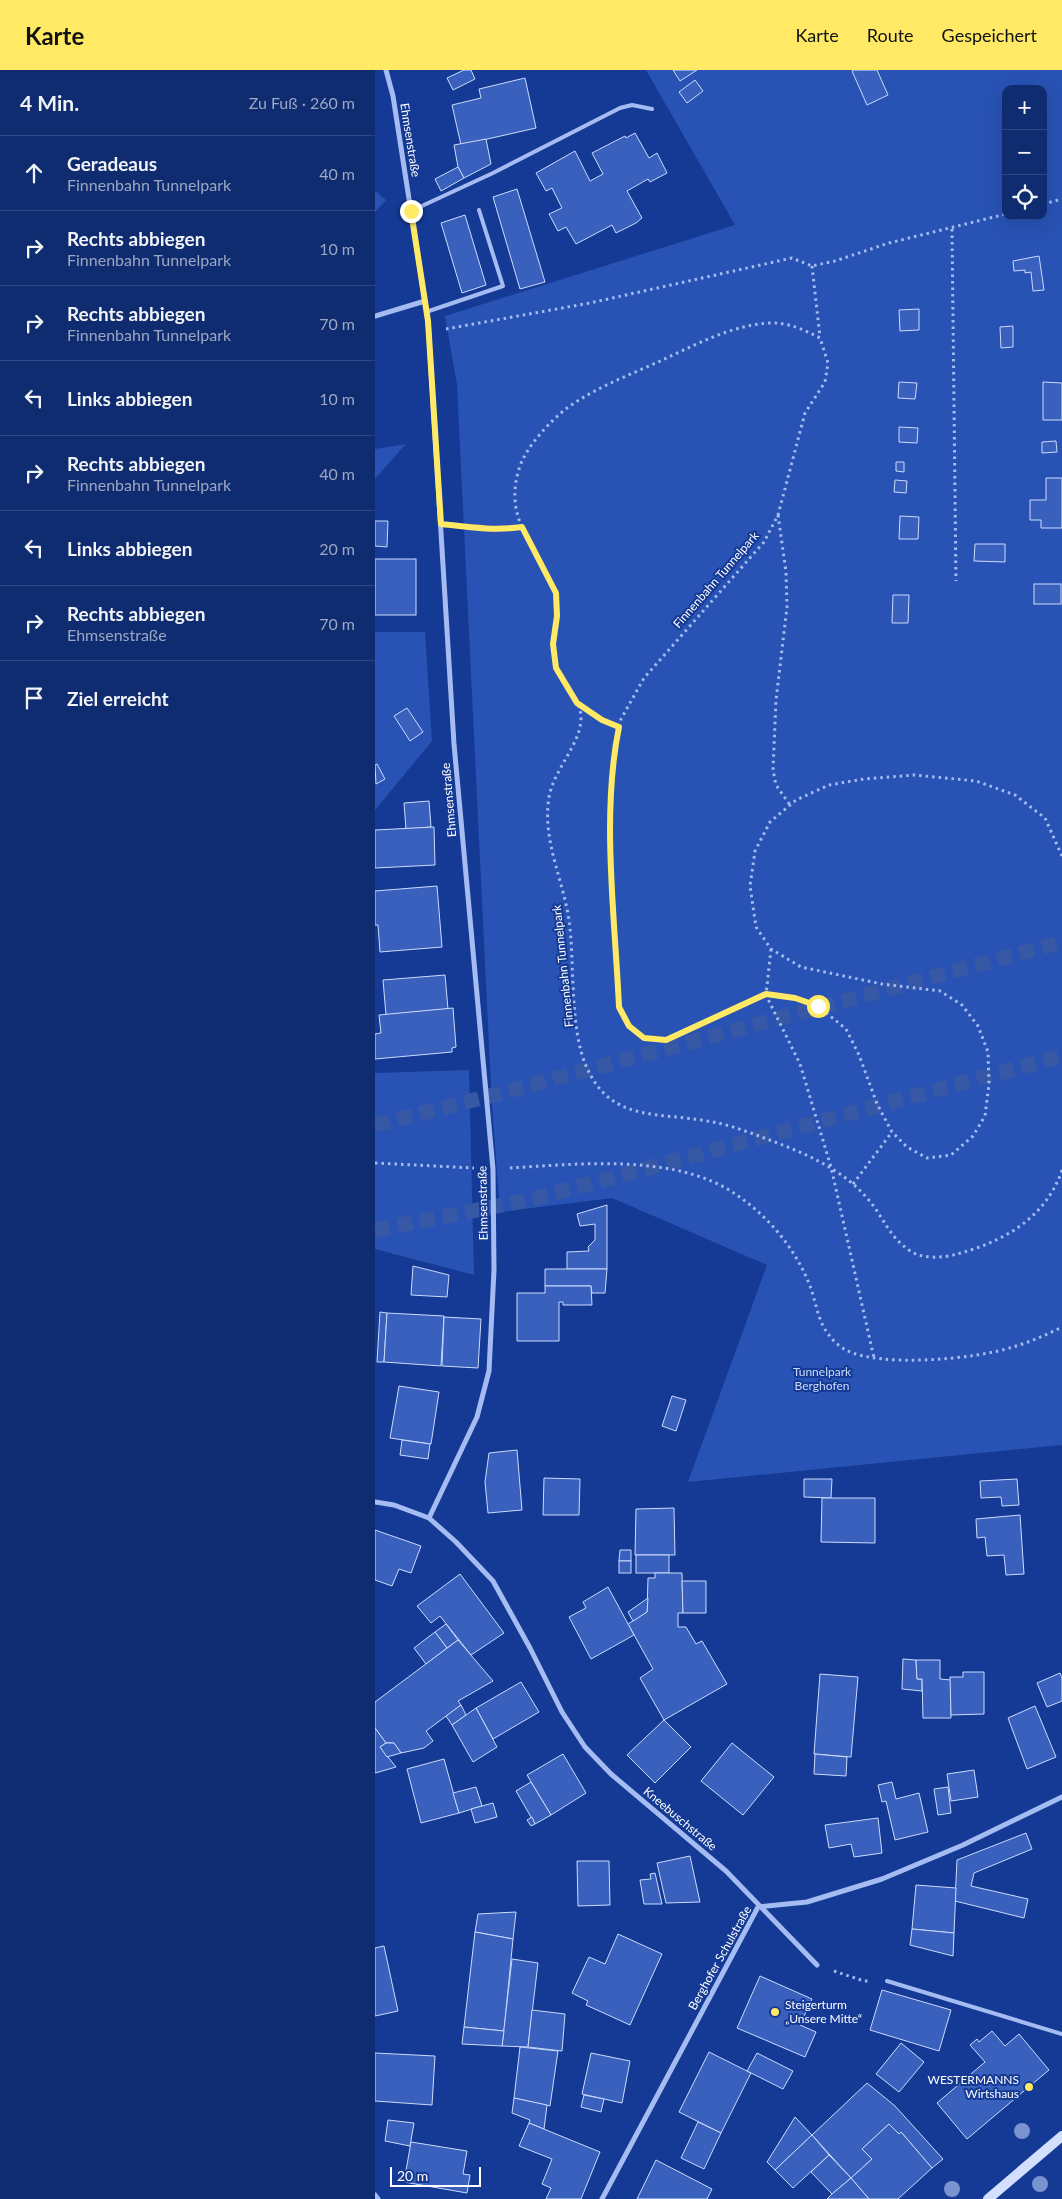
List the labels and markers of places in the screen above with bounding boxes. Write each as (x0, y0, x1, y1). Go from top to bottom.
place label: Steigerturm „Unsere Mitte“ (785, 1997, 862, 2026)
marker: Steigerturm „Unsere Mitte“ (769, 2006, 781, 2018)
place label: WESTERMANNS Wirtshaus (927, 2072, 1019, 2101)
marker: WESTERMANNS Wirtshaus (1023, 2081, 1035, 2093)

